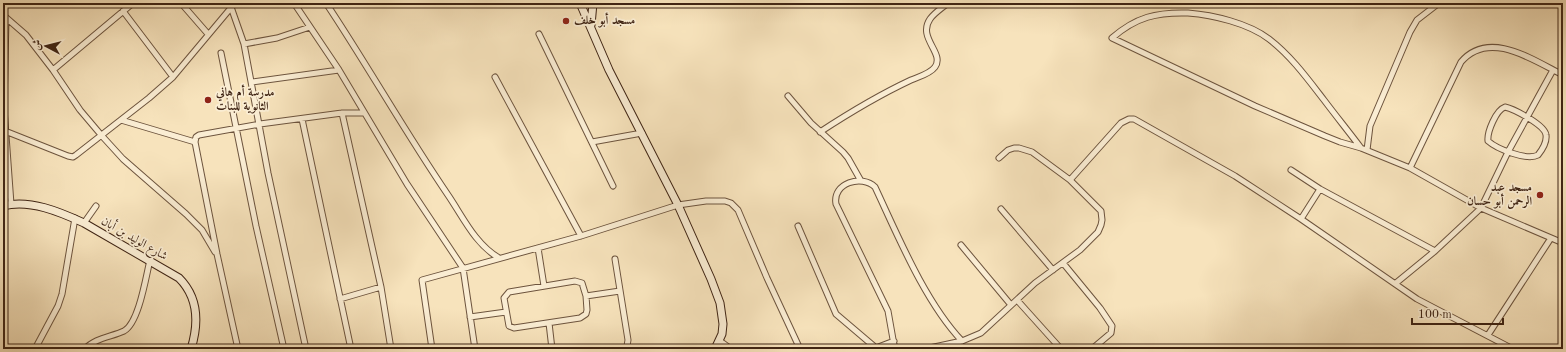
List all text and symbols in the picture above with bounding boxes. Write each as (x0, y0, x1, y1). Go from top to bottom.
place label: مسجد أبو خلف (574, 12, 636, 28)
marker: مسجد أبو خلف (561, 16, 571, 26)
north arrow (26, 26, 66, 66)
text: ش (31, 39, 44, 51)
place label: مدرسة أم هاني الثانوية للبنات (215, 84, 275, 114)
marker: مدرسة أم هاني الثانوية للبنات (203, 95, 213, 105)
place label: مسجد عبد الرحمن أبو حسان (1467, 182, 1532, 209)
marker: مسجد عبد الرحمن أبو حسان (1535, 190, 1545, 200)
street label: شارع الوليد بن أبان (97, 213, 171, 266)
scale bar (1412, 300, 1503, 326)
text: 100 m (1418, 309, 1452, 321)

